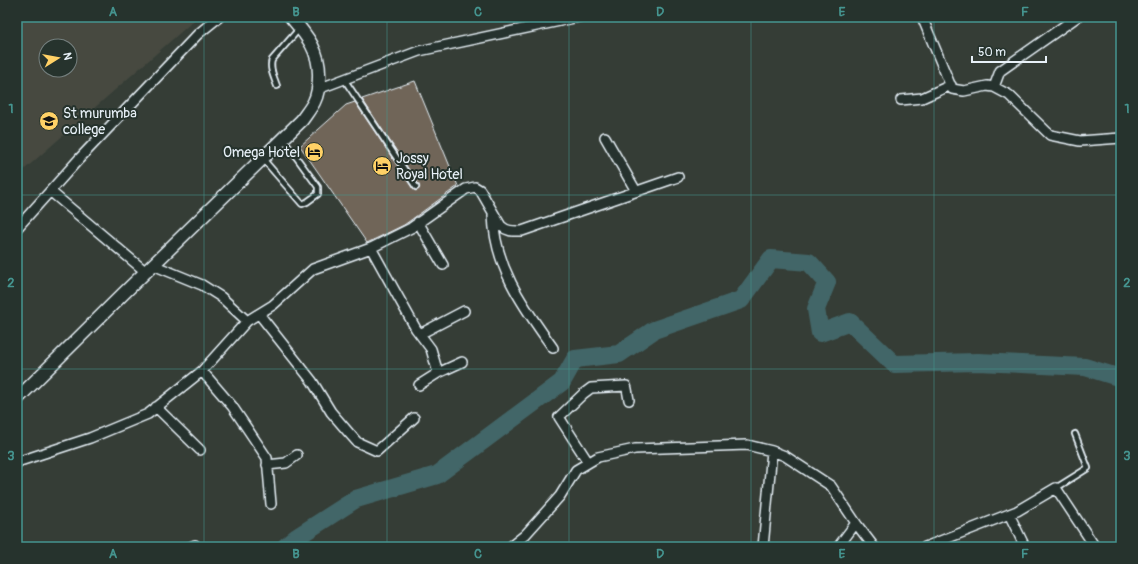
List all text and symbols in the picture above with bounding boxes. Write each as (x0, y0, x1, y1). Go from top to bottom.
text: A (109, 4, 118, 20)
text: B (292, 4, 300, 20)
text: C (474, 4, 482, 20)
text: D (656, 4, 664, 20)
text: E (839, 4, 846, 20)
text: F (1021, 4, 1029, 20)
north arrow (38, 38, 78, 78)
scale bar (972, 38, 1046, 64)
text: 50 m (978, 45, 1006, 60)
text: N (60, 51, 75, 62)
text: 1 (8, 101, 14, 117)
text: 1 (1124, 101, 1130, 117)
place label: St murumba college (63, 105, 137, 138)
school or university icon: St murumba college (38, 110, 60, 132)
hotel icon: Omega Hotel (303, 141, 325, 163)
place label: Omega Hotel (223, 144, 300, 161)
place label: Jossy Royal Hotel (396, 150, 463, 183)
hotel icon: Jossy Royal Hotel (371, 155, 393, 177)
text: 2 (7, 275, 15, 291)
text: 2 (1123, 275, 1131, 291)
text: 3 (7, 448, 15, 464)
text: 3 (1123, 448, 1131, 464)
text: A (109, 546, 118, 562)
text: B (292, 546, 300, 562)
text: C (474, 546, 482, 562)
text: D (656, 546, 664, 562)
text: E (839, 546, 846, 562)
text: F (1021, 546, 1029, 562)

